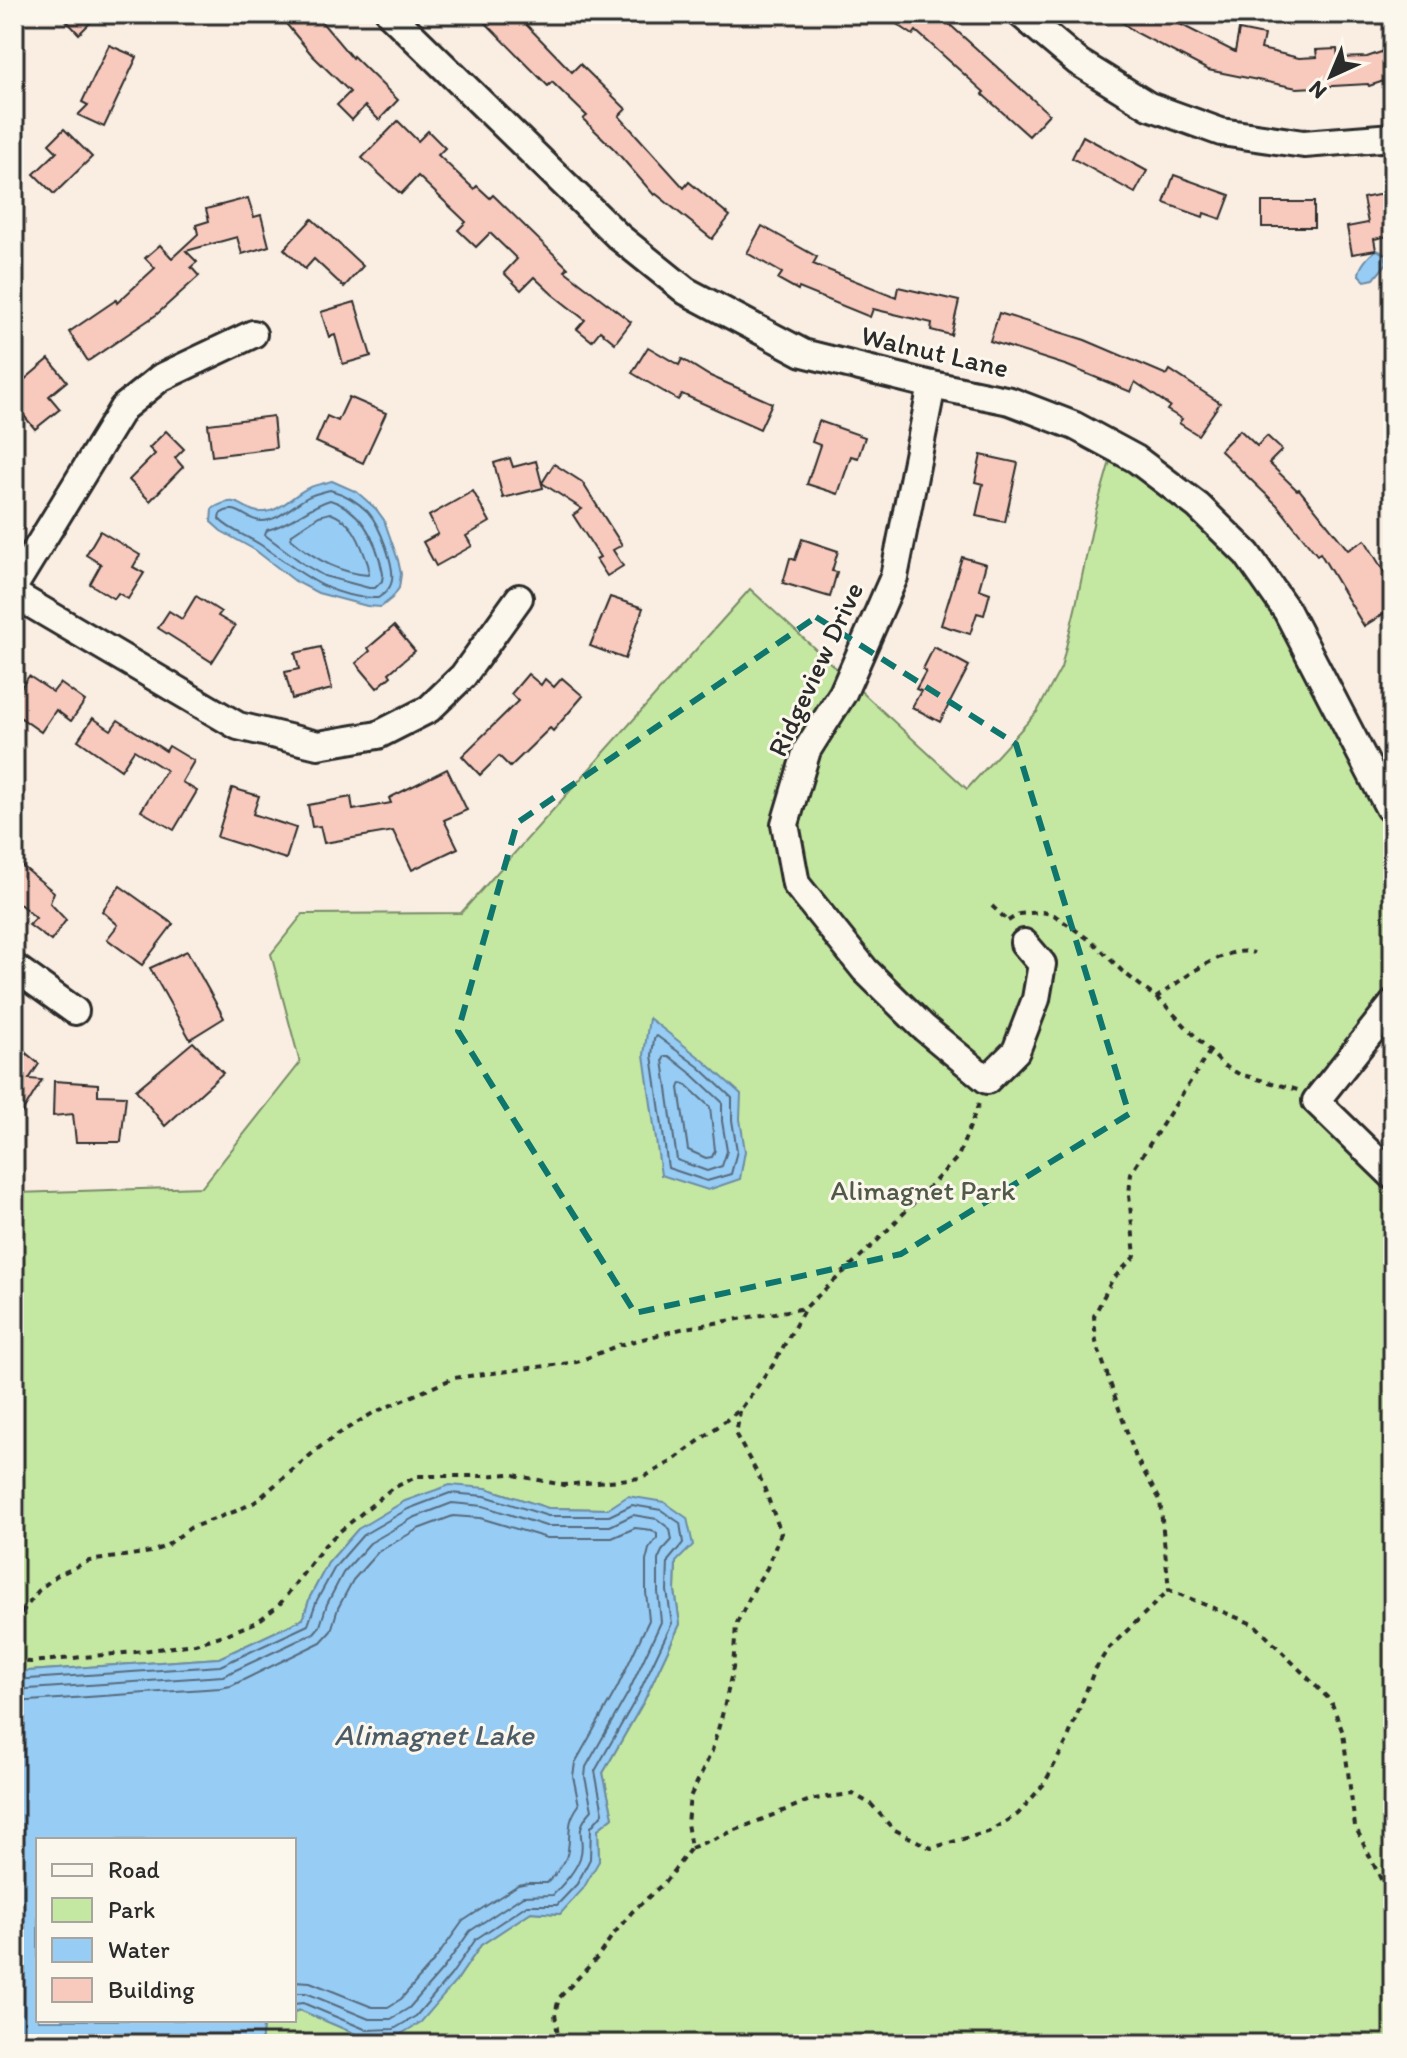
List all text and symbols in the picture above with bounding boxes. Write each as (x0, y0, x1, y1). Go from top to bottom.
north arrow (1291, 36, 1371, 116)
text: N (1303, 75, 1332, 105)
street label: Walnut Lane (858, 318, 1012, 384)
street label: Ridgeview Drive (760, 576, 870, 762)
park label: Alimagnet Park (830, 1173, 1016, 1207)
water label: Alimagnet Lake (334, 1716, 536, 1753)
legend (36, 1838, 296, 2022)
text: Road (108, 1855, 160, 1884)
text: Park (108, 1895, 155, 1924)
text: Water (108, 1935, 170, 1964)
text: Building (108, 1975, 195, 2004)

